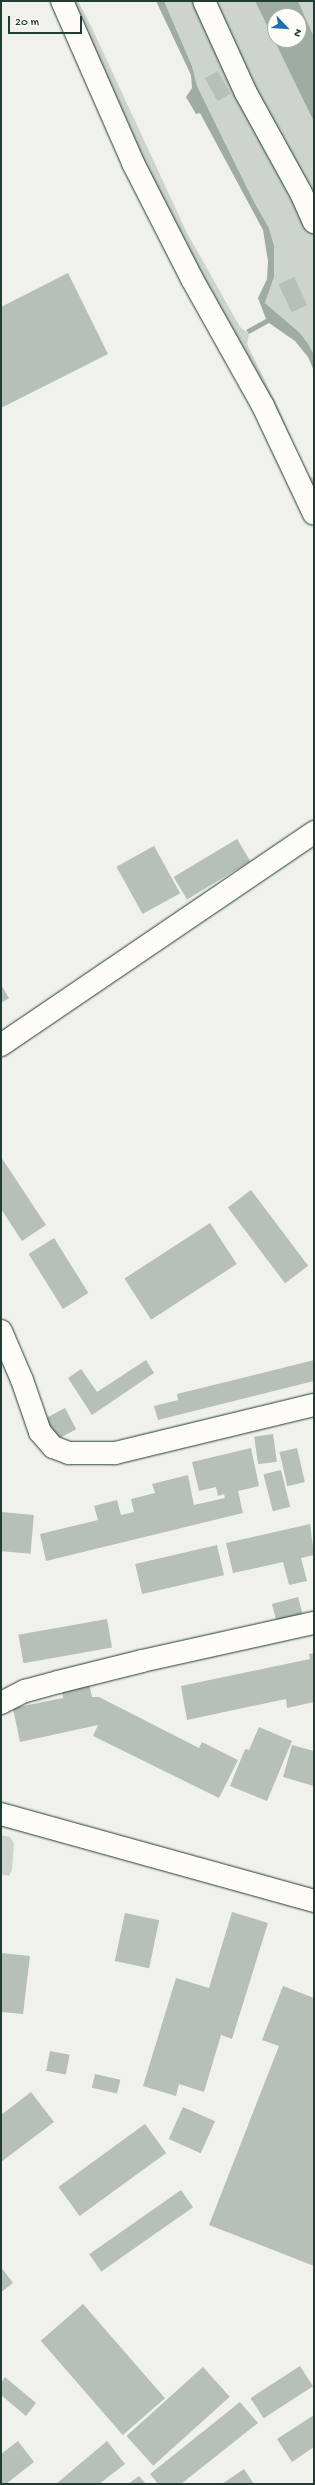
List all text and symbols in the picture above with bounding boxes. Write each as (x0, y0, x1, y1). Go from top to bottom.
scale bar (10, 8, 84, 34)
north arrow (267, 8, 307, 48)
text: 20 m (15, 16, 39, 30)
text: N (290, 27, 304, 38)

